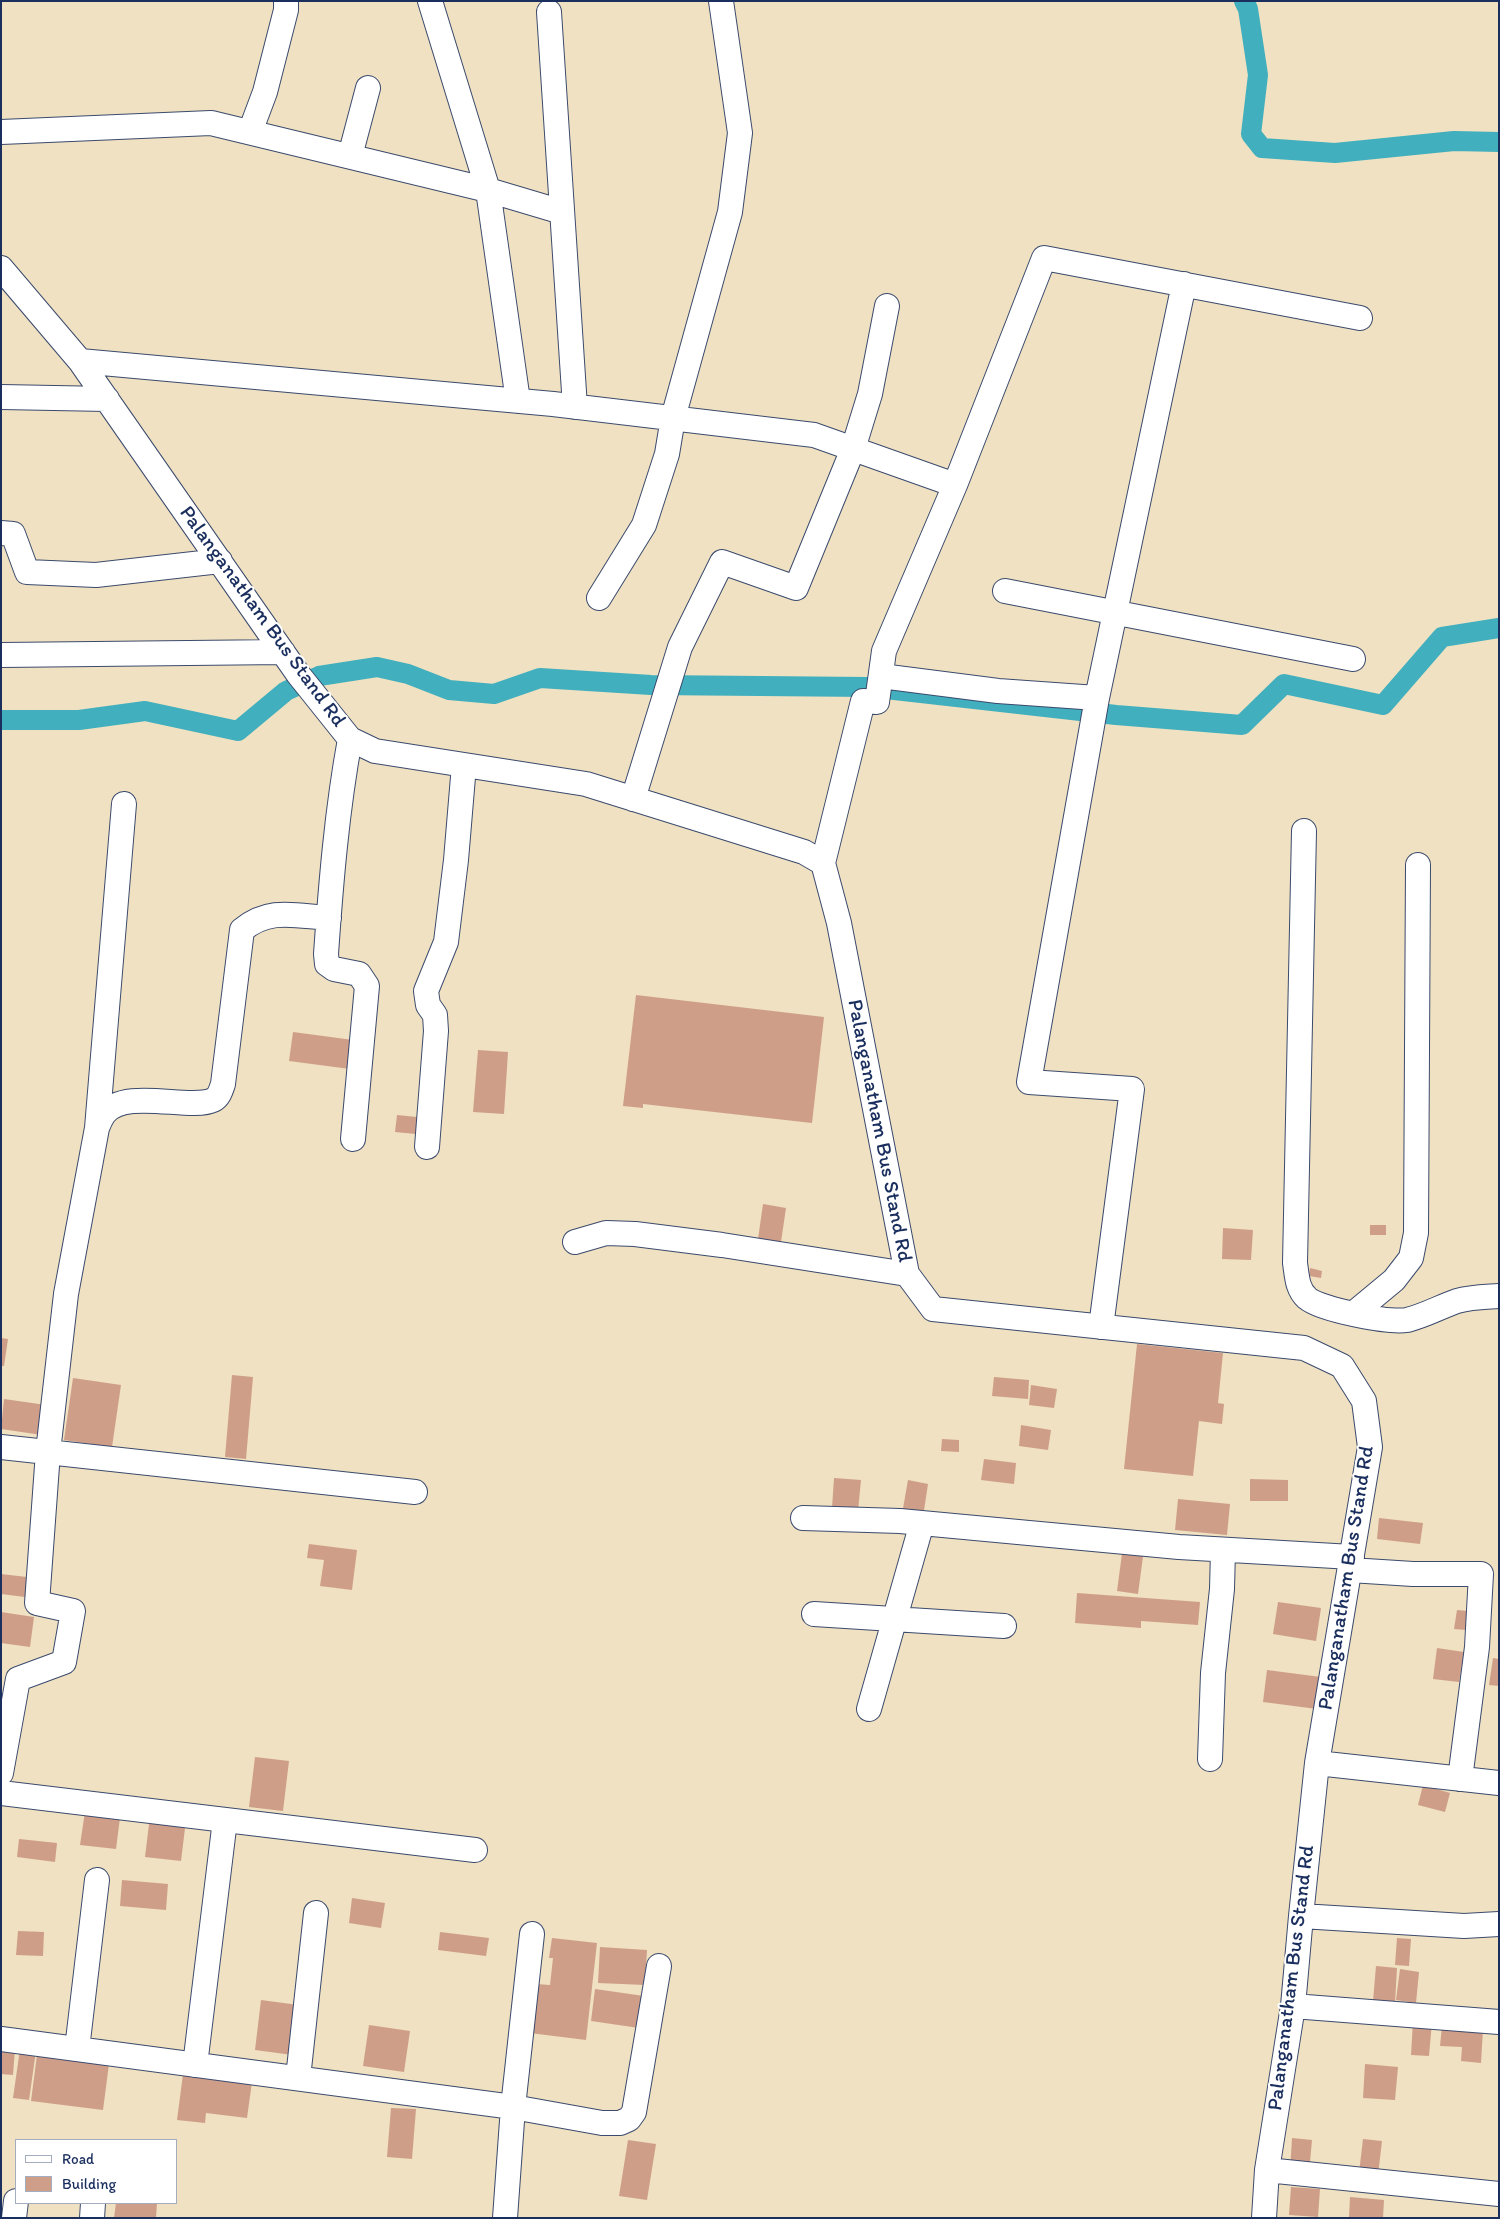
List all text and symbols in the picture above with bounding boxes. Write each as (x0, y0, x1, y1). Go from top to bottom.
street label: Palanganatham Bus Stand Rd (173, 501, 351, 733)
street label: Palanganatham Bus Stand Rd (841, 997, 917, 1265)
street label: Palanganatham Bus Stand Rd (1314, 1444, 1380, 1712)
street label: Palanganatham Bus Stand Rd (1263, 1844, 1321, 2112)
legend (15, 2139, 178, 2204)
text: Road (62, 2150, 94, 2168)
text: Building (62, 2175, 116, 2193)

